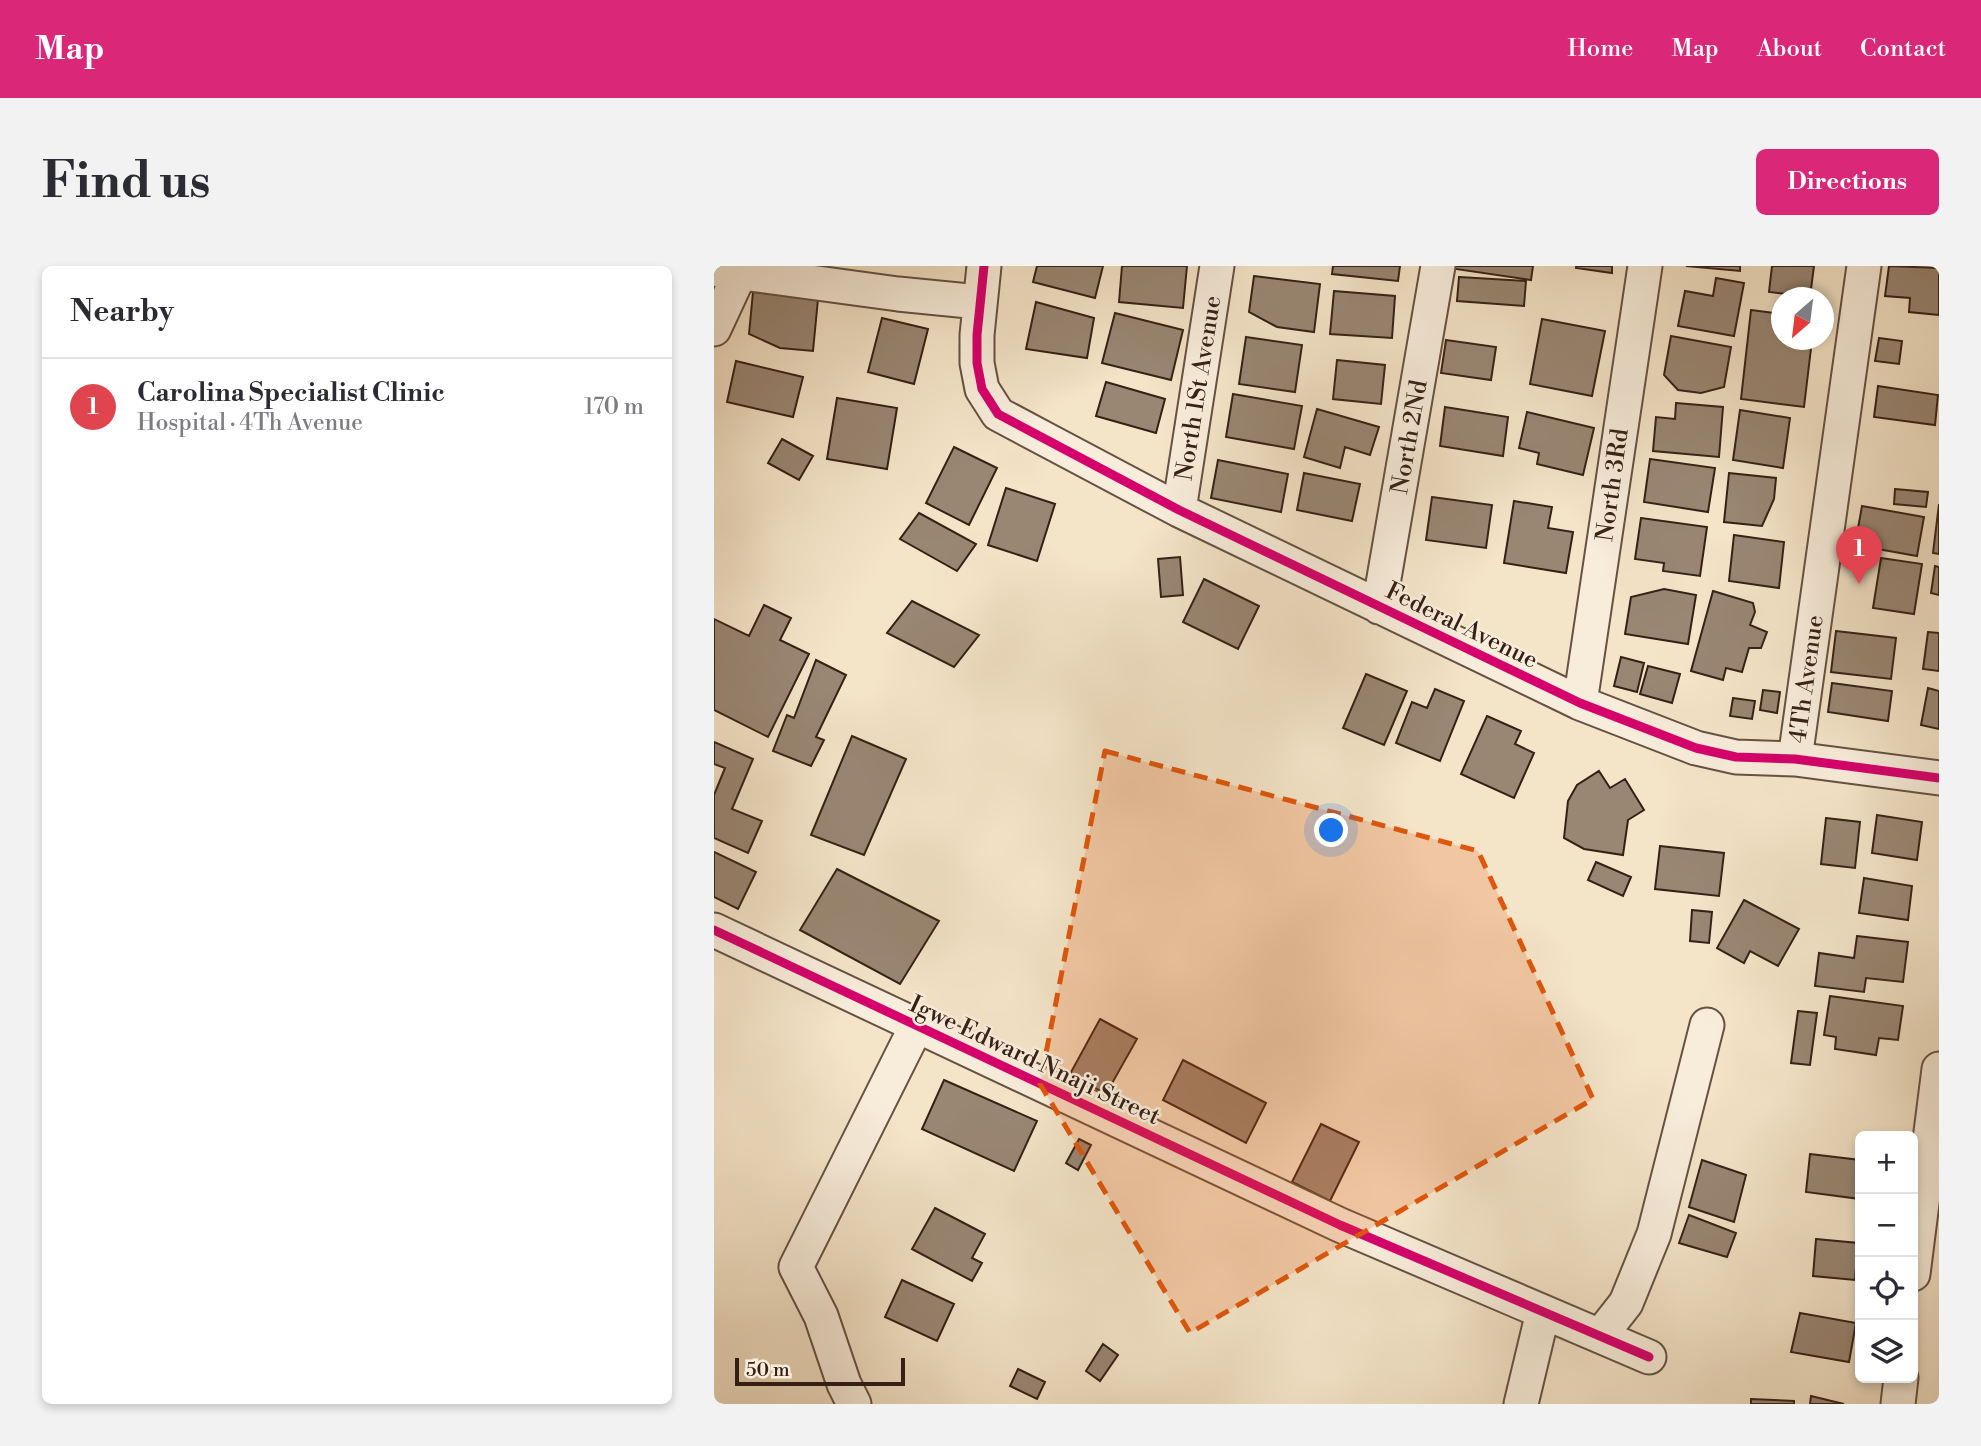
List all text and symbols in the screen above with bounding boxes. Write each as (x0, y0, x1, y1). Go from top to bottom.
text: Map (35, 29, 104, 70)
text: Home (1568, 34, 1633, 64)
text: Map (1671, 34, 1719, 64)
text: About (1757, 34, 1822, 64)
text: Contact (1860, 34, 1946, 64)
button: Directions (1756, 149, 1939, 215)
text: Find us (42, 152, 211, 213)
north arrow (1771, 287, 1834, 350)
text: Nearby (70, 293, 174, 331)
street label: North 1St Avenue (1170, 294, 1228, 483)
text: Carolina Specialist Clinic (137, 377, 445, 409)
street label: North 2Nd (1385, 377, 1435, 497)
text: 1 (87, 393, 99, 421)
text: 170 m (584, 393, 644, 421)
text: Hospital · 4Th Avenue (137, 409, 363, 437)
street label: North 3Rd (1590, 426, 1636, 543)
pin: 1 (1836, 526, 1882, 584)
street label: Federal Avenue (1381, 576, 1543, 676)
street label: 4Th Avenue (1783, 613, 1831, 745)
your location (1314, 813, 1348, 847)
street label: Igwe Edward Nnaji Street (904, 990, 1165, 1132)
map controls (1855, 1131, 1918, 1383)
button: + (1855, 1131, 1918, 1194)
button: − (1855, 1194, 1918, 1257)
button: locate (1855, 1257, 1918, 1320)
button: layers (1855, 1320, 1918, 1383)
scale bar (735, 1355, 905, 1387)
text: 50 m (746, 1358, 790, 1382)

